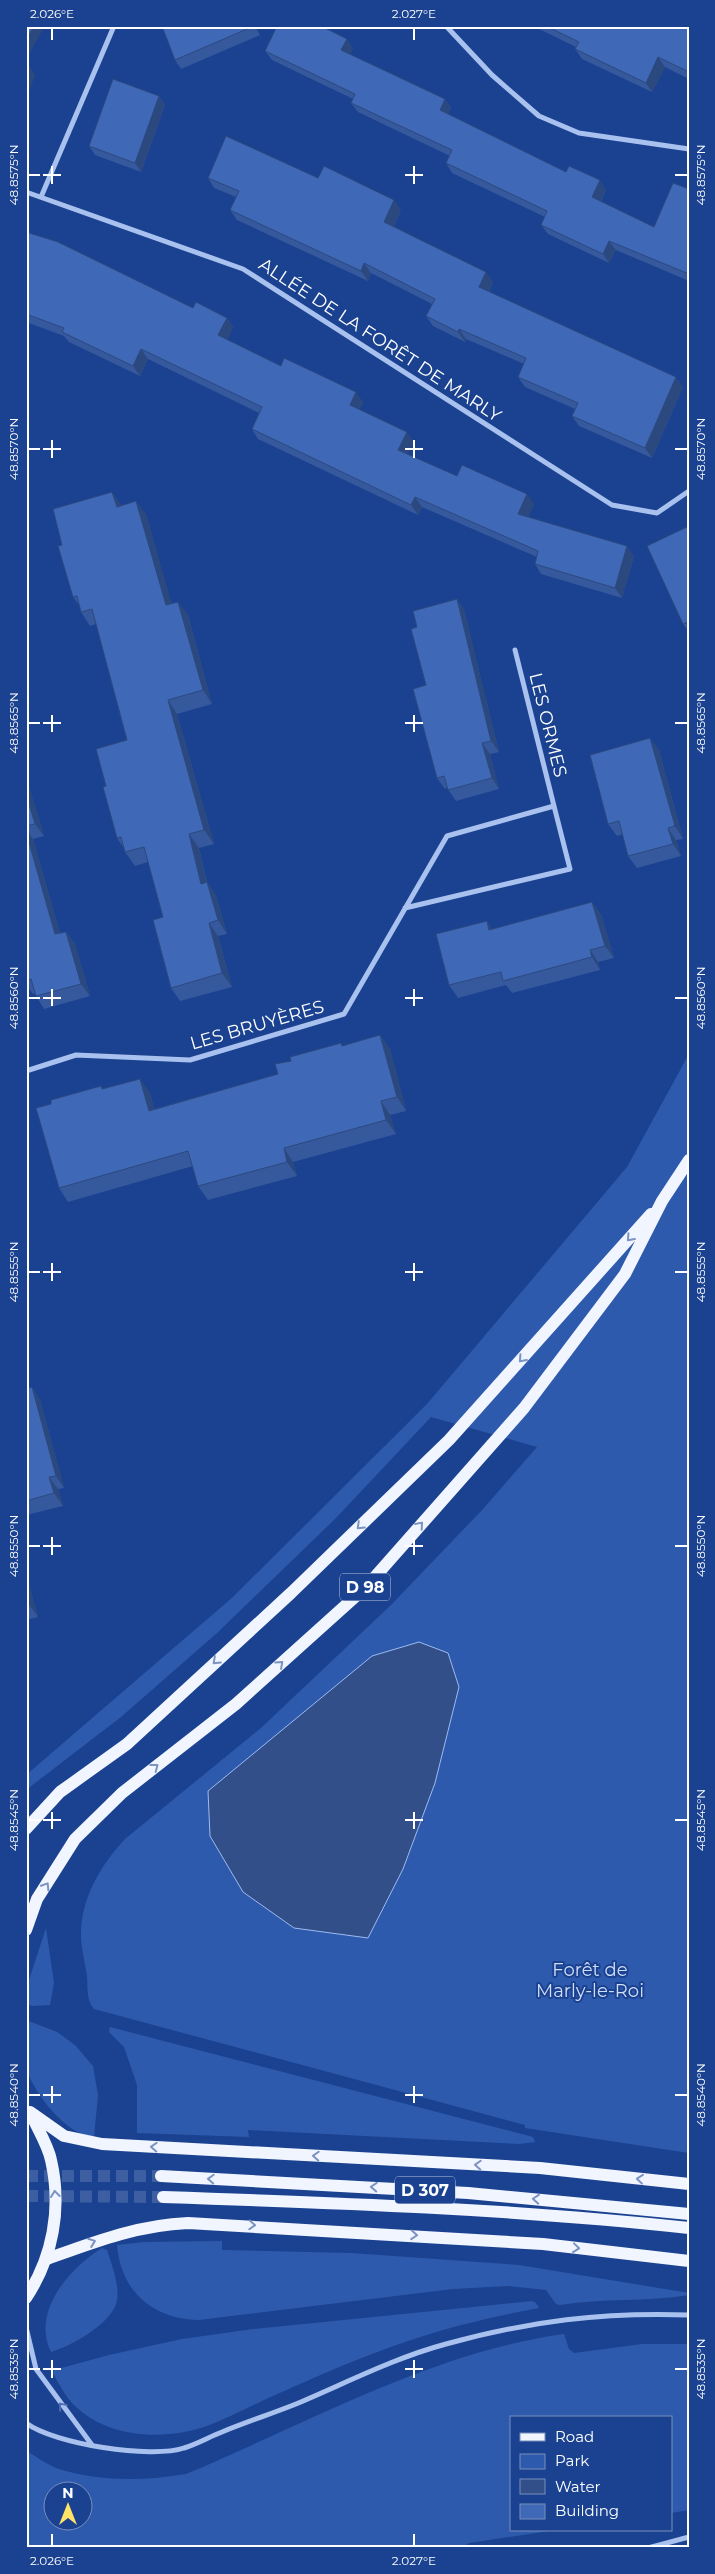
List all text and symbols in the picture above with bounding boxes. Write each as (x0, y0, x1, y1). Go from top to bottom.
text: 2.026°E (30, 6, 74, 21)
text: 2.027°E (392, 6, 436, 21)
text: 48.8575°N (6, 144, 21, 206)
text: 48.8575°N (693, 144, 708, 206)
street label: ALLÉE DE LA FORÊT DE MARLY (255, 253, 506, 427)
text: 48.8570°N (6, 418, 21, 480)
text: 48.8570°N (693, 418, 708, 480)
street label: LES ORMES (524, 670, 572, 780)
text: 48.8565°N (6, 692, 21, 754)
text: 48.8565°N (693, 692, 708, 754)
text: 48.8560°N (6, 966, 21, 1030)
text: 48.8560°N (693, 966, 708, 1030)
street label: LES BRUYÈRES (187, 995, 327, 1055)
one-way arrow (627, 1232, 636, 1241)
text: 48.8555°N (6, 1241, 21, 1303)
text: 48.8555°N (693, 1241, 708, 1303)
one-way arrow (519, 1353, 528, 1362)
text: 48.8550°N (6, 1515, 21, 1577)
text: 48.8550°N (693, 1515, 708, 1577)
one-way arrow (357, 1520, 366, 1529)
one-way arrow (414, 1522, 423, 1531)
road number: D 98 (340, 1574, 390, 1600)
one-way arrow (213, 1655, 222, 1664)
one-way arrow (274, 1661, 283, 1670)
one-way arrow (149, 1764, 158, 1773)
text: 48.8545°N (6, 1789, 21, 1851)
text: 48.8545°N (693, 1789, 708, 1851)
one-way arrow (39, 1882, 49, 1891)
park label: Forêt de Marly-le-Roi (536, 1959, 644, 2002)
text: 48.8540°N (6, 2063, 21, 2127)
text: 48.8540°N (693, 2063, 708, 2127)
one-way arrow (150, 2141, 158, 2152)
one-way arrow (312, 2150, 320, 2161)
one-way arrow (474, 2159, 482, 2170)
one-way arrow (207, 2173, 215, 2184)
one-way arrow (636, 2174, 644, 2185)
road number: D 307 (395, 2176, 455, 2204)
one-way arrow (369, 2182, 377, 2193)
one-way arrow (50, 2190, 61, 2198)
one-way arrow (531, 2194, 539, 2205)
one-way arrow (249, 2220, 257, 2231)
one-way arrow (411, 2229, 419, 2240)
one-way arrow (87, 2238, 96, 2248)
one-way arrow (573, 2242, 581, 2253)
text: 48.8535°N (6, 2339, 21, 2399)
text: 48.8535°N (693, 2339, 708, 2399)
one-way arrow (60, 2403, 68, 2412)
legend (510, 2416, 672, 2532)
text: Road (555, 2427, 594, 2446)
text: Park (555, 2451, 589, 2470)
text: Water (555, 2477, 601, 2496)
north arrow (42, 2482, 92, 2532)
text: N (62, 2484, 74, 2502)
text: Building (555, 2501, 619, 2520)
text: 2.026°E (30, 2553, 74, 2568)
text: 2.027°E (392, 2553, 436, 2568)

